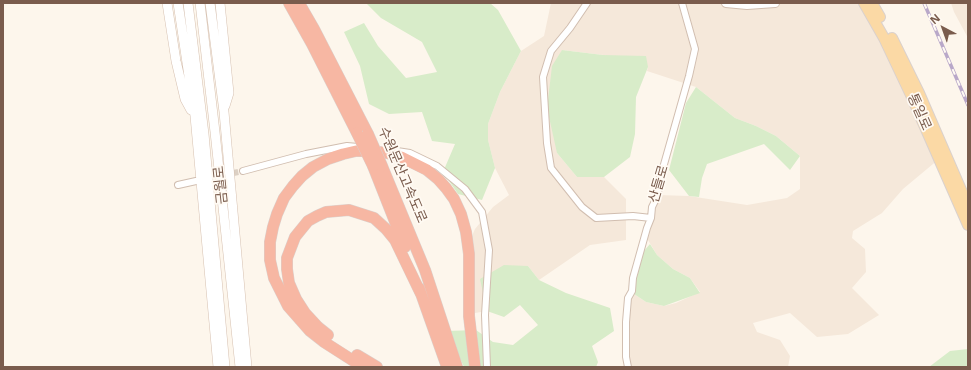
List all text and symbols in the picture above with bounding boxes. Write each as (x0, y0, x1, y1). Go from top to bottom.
north arrow (923, 8, 963, 48)
text: N (926, 10, 943, 27)
street label: 통일로 (903, 91, 935, 133)
street label: 수원문산고속도로 (374, 124, 430, 226)
street label: 산들로 (646, 163, 672, 205)
street label: 금월로 (211, 165, 231, 205)

